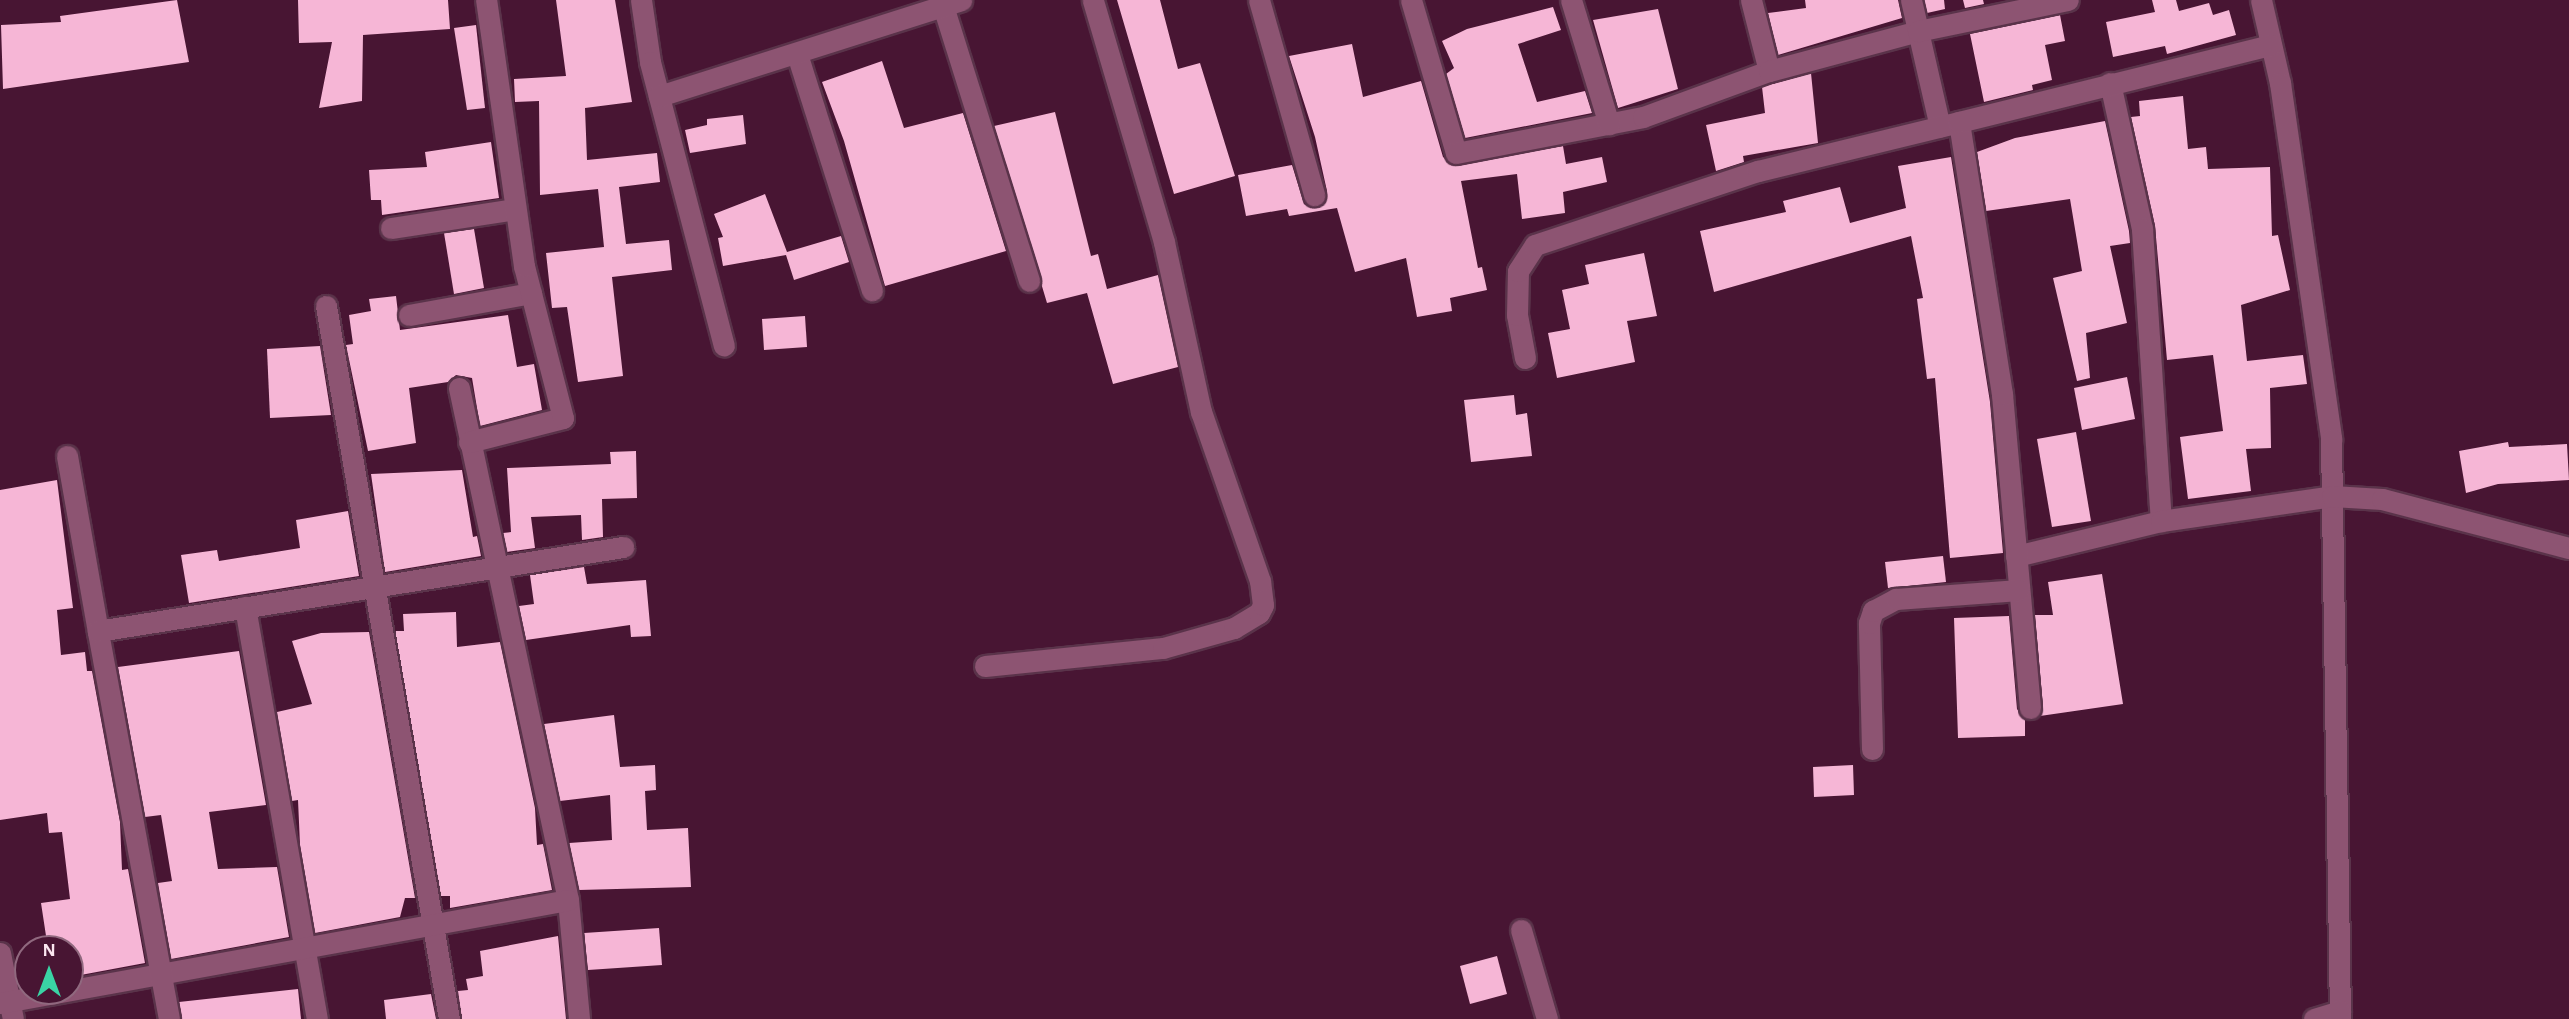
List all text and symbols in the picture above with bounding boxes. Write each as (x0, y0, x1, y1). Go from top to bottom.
north arrow (14, 935, 84, 1005)
text: N (42, 941, 56, 960)

